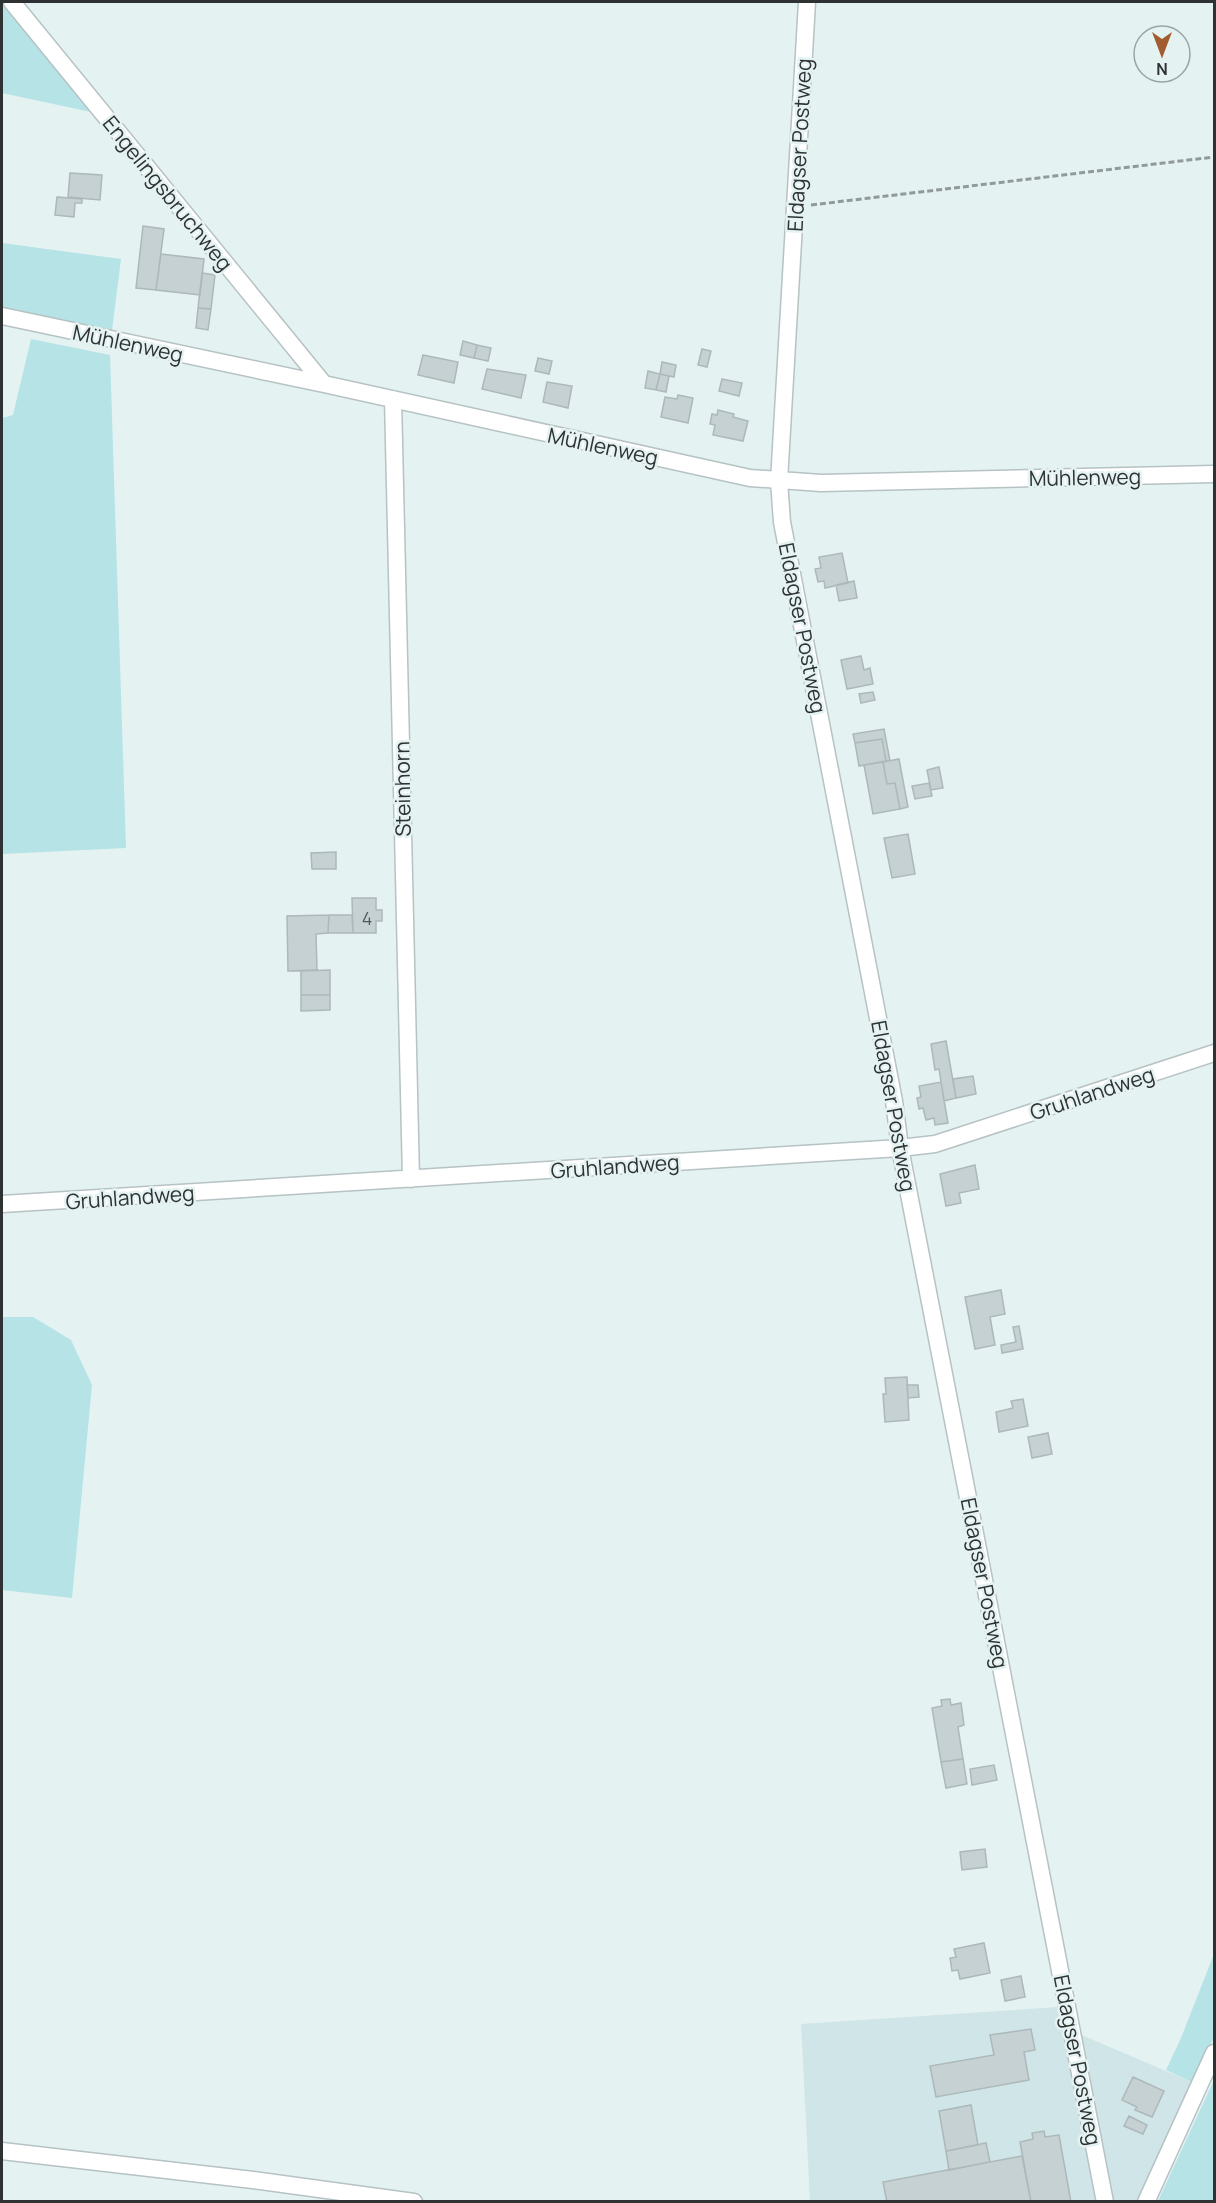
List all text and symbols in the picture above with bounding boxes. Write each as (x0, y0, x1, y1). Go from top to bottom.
north arrow (1132, 24, 1192, 84)
street label: Eldagser Postweg (780, 58, 818, 232)
text: N (1156, 58, 1168, 80)
street label: Engelingsbruchweg (97, 110, 239, 276)
street label: Mühlenweg (70, 318, 186, 368)
street label: Mühlenweg (545, 421, 661, 471)
street label: Mühlenweg (1029, 462, 1141, 492)
street label: Eldagser Postweg (773, 540, 833, 716)
street label: Steinhorn (387, 741, 417, 837)
house number: 4 (362, 906, 372, 930)
street label: Eldagser Postweg (865, 1018, 923, 1194)
street label: Gruhlandweg (1026, 1060, 1158, 1126)
street label: Gruhlandweg (550, 1148, 680, 1184)
street label: Gruhlandweg (65, 1179, 195, 1215)
street label: Eldagser Postweg (955, 1495, 1015, 1671)
street label: Eldagser Postweg (1048, 1972, 1108, 2148)

